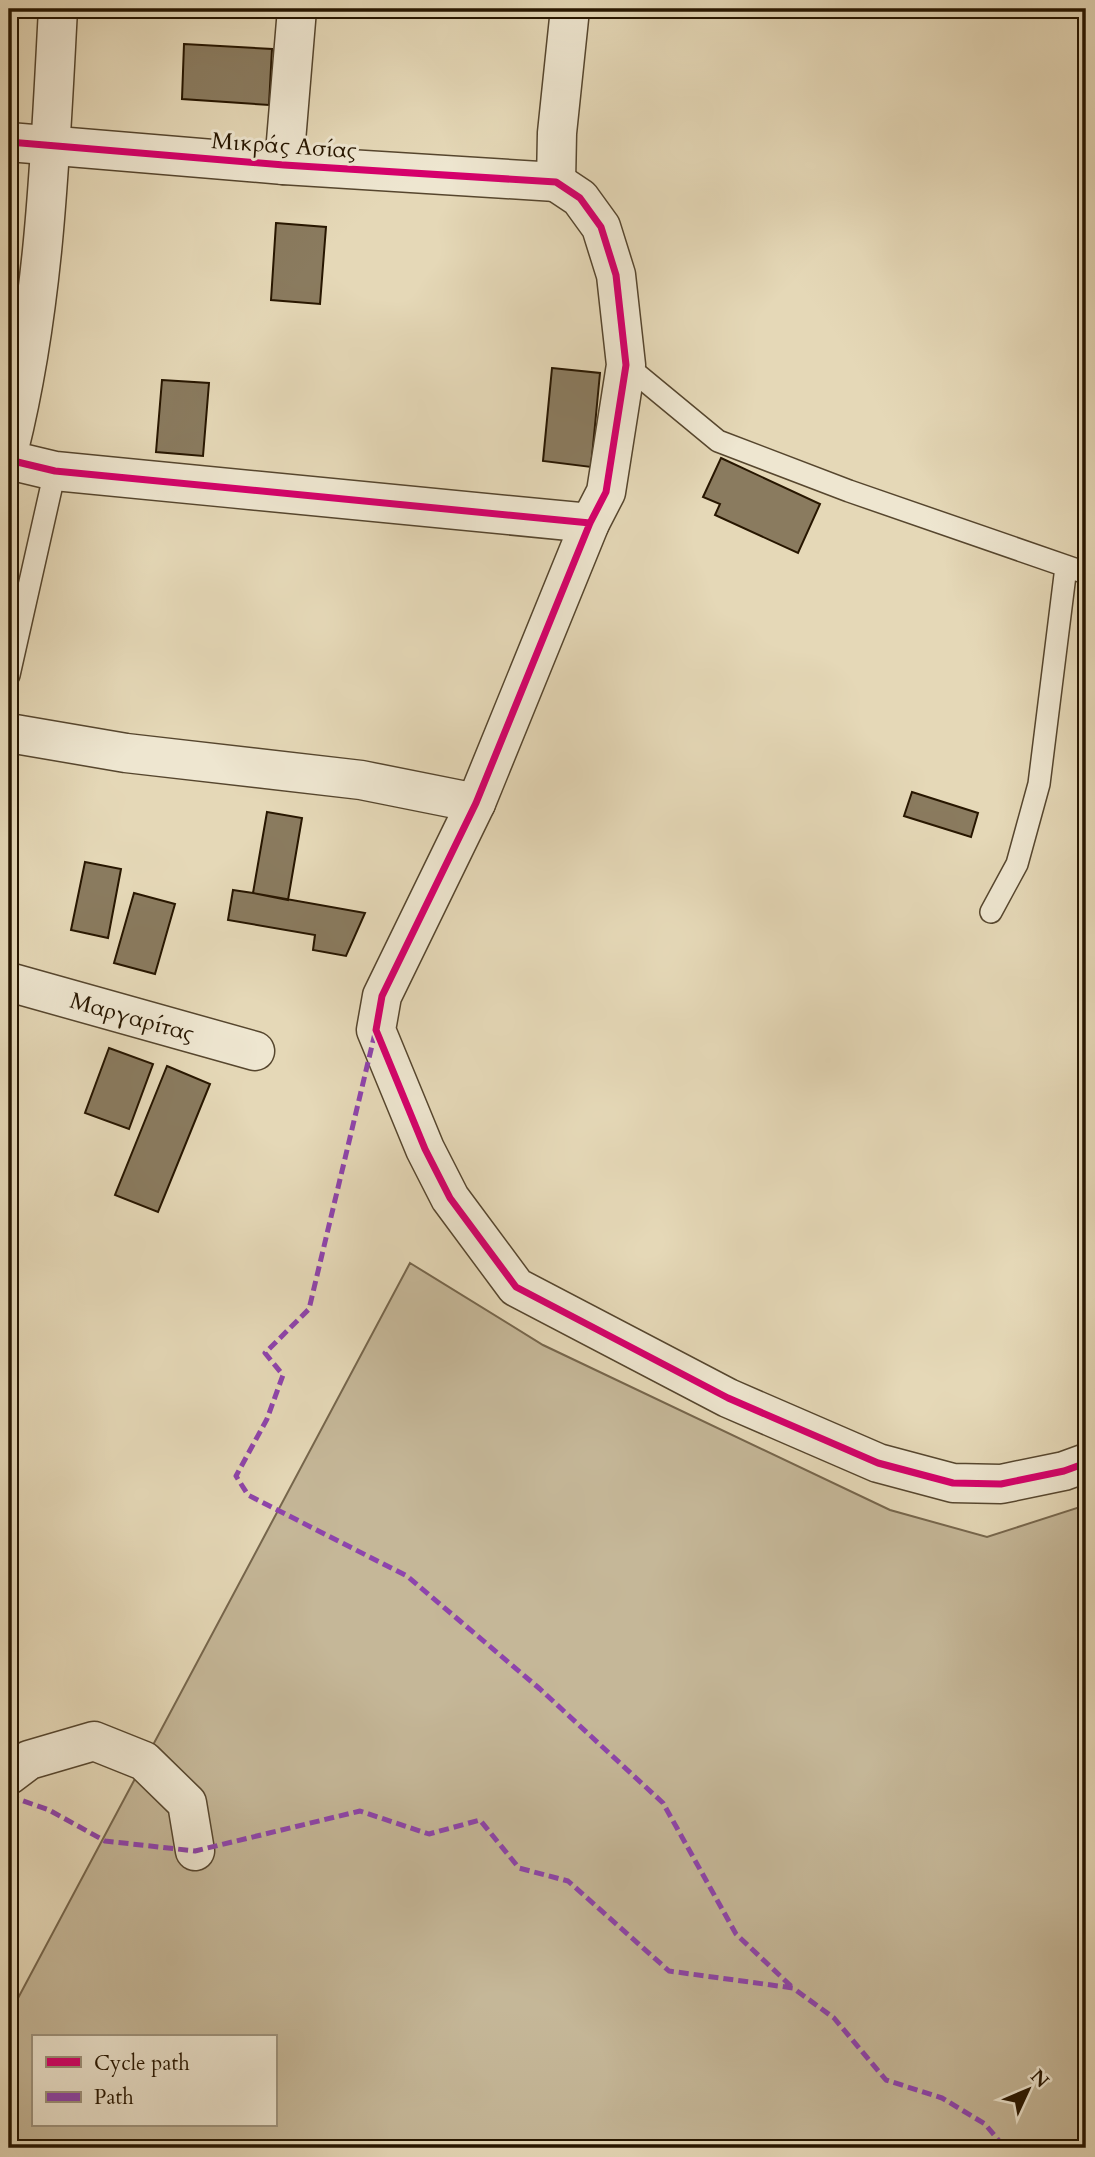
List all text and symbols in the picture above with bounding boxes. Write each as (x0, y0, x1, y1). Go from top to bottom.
street label: Μικράς Ασίας (210, 125, 358, 166)
street label: Μαργαρίτας (66, 985, 198, 1049)
legend (32, 2035, 276, 2126)
text: Cycle path (94, 2049, 190, 2078)
north arrow (993, 2056, 1064, 2126)
text: N (1024, 2064, 1055, 2094)
text: Path (94, 2083, 134, 2112)

